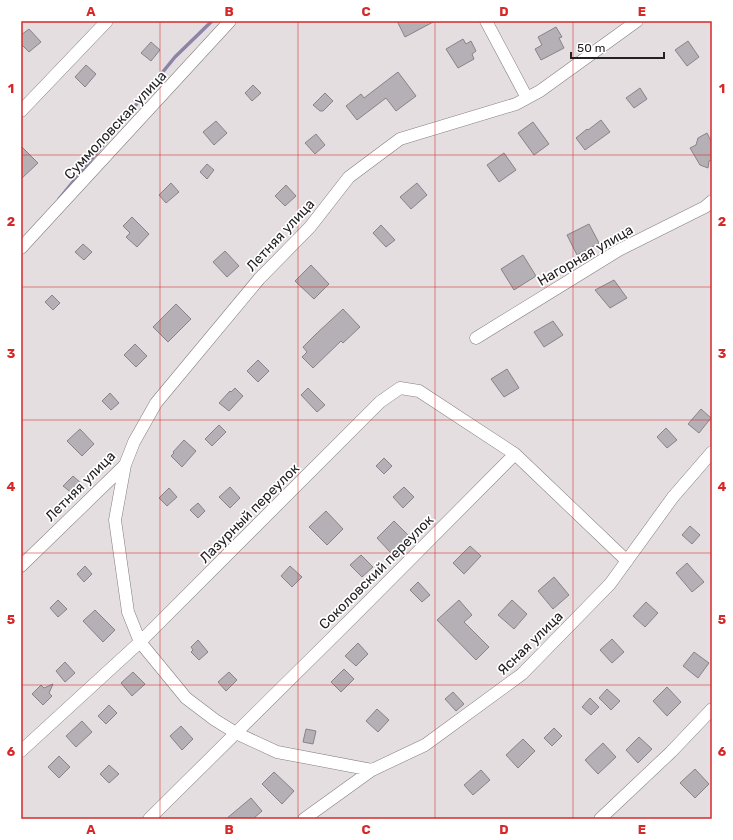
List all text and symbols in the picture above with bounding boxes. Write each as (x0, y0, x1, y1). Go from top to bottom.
text: A (86, 4, 96, 19)
text: B (224, 4, 234, 19)
text: C (361, 4, 371, 19)
text: D (499, 4, 509, 19)
text: E (638, 4, 646, 19)
scale bar (571, 34, 664, 60)
text: 50 m (577, 41, 605, 55)
street label: Суммоловская улица (61, 68, 170, 183)
text: 1 (8, 81, 14, 96)
text: 1 (719, 81, 725, 96)
street label: Летняя улица (243, 196, 318, 275)
text: 2 (7, 214, 15, 229)
text: 2 (718, 214, 726, 229)
street label: Нагорная улица (534, 221, 636, 290)
text: 3 (7, 346, 16, 361)
text: 3 (718, 346, 727, 361)
street label: Летняя улица (42, 448, 119, 525)
street label: Лазурный переулок (196, 460, 303, 567)
text: 4 (7, 479, 16, 494)
text: 4 (718, 479, 727, 494)
street label: Соколовский переулок (316, 511, 438, 633)
street label: Ясная улица (494, 608, 567, 679)
text: 5 (7, 612, 15, 627)
text: 5 (718, 612, 726, 627)
text: 6 (7, 744, 16, 759)
text: 6 (718, 744, 727, 759)
text: A (86, 822, 96, 837)
text: B (224, 822, 234, 837)
text: C (361, 822, 371, 837)
text: D (499, 822, 509, 837)
text: E (638, 822, 646, 837)

